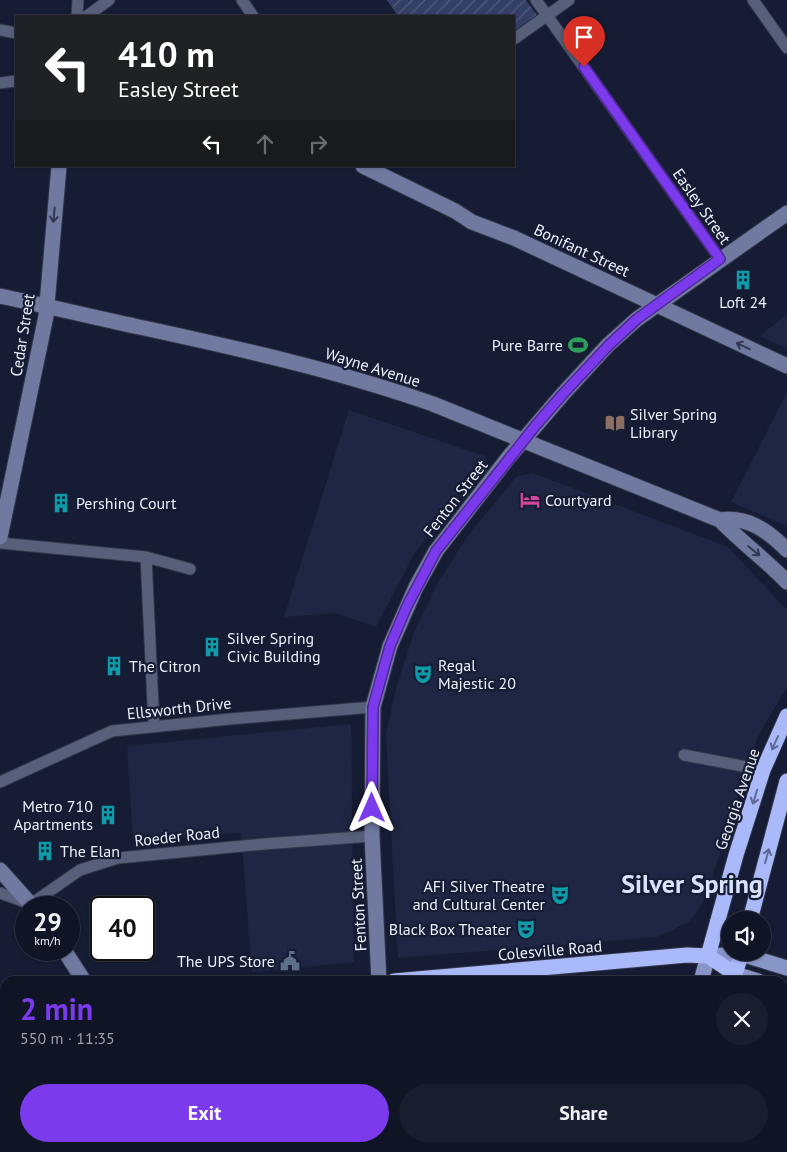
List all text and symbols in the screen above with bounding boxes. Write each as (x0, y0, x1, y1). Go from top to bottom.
pin (563, 16, 605, 67)
icon: arrive (570, 23, 598, 51)
text: 410 m (118, 31, 215, 77)
icon: left (35, 35, 100, 100)
text: Easley Street (118, 75, 239, 103)
icon: left (198, 130, 226, 158)
icon: ahead (251, 130, 279, 158)
icon: right (304, 130, 332, 158)
street label: Easley Street (669, 164, 736, 248)
one-way arrow (49, 207, 59, 223)
street label: Bonifant Street (531, 219, 634, 281)
building icon: Loft 24 (732, 269, 754, 291)
street label: Cedar Street (6, 291, 39, 378)
place label: Loft 24 (719, 292, 767, 312)
sports icon: Pure Barre (567, 334, 589, 356)
place label: Pure Barre (492, 335, 563, 355)
one-way arrow (736, 340, 751, 350)
street label: Wayne Avenue (323, 343, 423, 391)
place label: Silver Spring Library (630, 404, 717, 442)
library icon: Silver Spring Library (604, 412, 626, 434)
street label: Fenton Street (419, 455, 492, 541)
hotel icon: Courtyard (519, 489, 541, 511)
place label: Courtyard (545, 490, 612, 510)
building icon: Pershing Court (50, 492, 72, 514)
place label: Pershing Court (76, 493, 177, 513)
one-way arrow (747, 545, 760, 556)
place label: Silver Spring Civic Building (227, 628, 321, 666)
building icon: Silver Spring Civic Building (201, 636, 223, 658)
building icon: The Citron (103, 655, 125, 677)
place label: Regal Majestic 20 (438, 655, 516, 693)
place label: The Citron (129, 656, 201, 676)
theatre icon: Regal Majestic 20 (412, 663, 434, 685)
street label: Ellsworth Drive (126, 693, 232, 723)
one-way arrow (769, 735, 779, 750)
street label: Georgia Avenue (710, 745, 764, 853)
position arrow (345, 781, 397, 833)
one-way arrow (750, 789, 759, 804)
place label: Metro 710 Apartments (14, 796, 93, 834)
building icon: Metro 710 Apartments (97, 804, 119, 826)
street label: Roeder Road (133, 822, 221, 850)
building icon: The Elan (34, 840, 56, 862)
place label: The Elan (60, 841, 120, 861)
one-way arrow (763, 848, 772, 864)
street label: Fenton Street (346, 858, 370, 952)
district label: Silver Spring (621, 867, 763, 900)
place label: AFI Silver Theatre and Cultural Center (413, 876, 546, 914)
theatre icon: AFI Silver Theatre and Cultural Center (549, 884, 571, 906)
speed limit sign: 40 (90, 896, 155, 961)
text: 29 (33, 906, 62, 938)
map controls (721, 911, 771, 961)
button: sound (721, 911, 771, 961)
theatre icon: Black Box Theater (515, 918, 537, 940)
place label: Black Box Theater (389, 919, 512, 939)
text: km/h (34, 933, 61, 948)
street label: Colesville Road (497, 935, 603, 965)
public building icon: The UPS Store (279, 950, 301, 972)
place label: The UPS Store (177, 951, 275, 971)
text: 2 min (20, 989, 93, 1028)
button: close (716, 993, 768, 1045)
text: 550 m · 11:35 (20, 1028, 115, 1048)
button: Exit (20, 1084, 389, 1142)
button: Share (399, 1084, 768, 1142)

